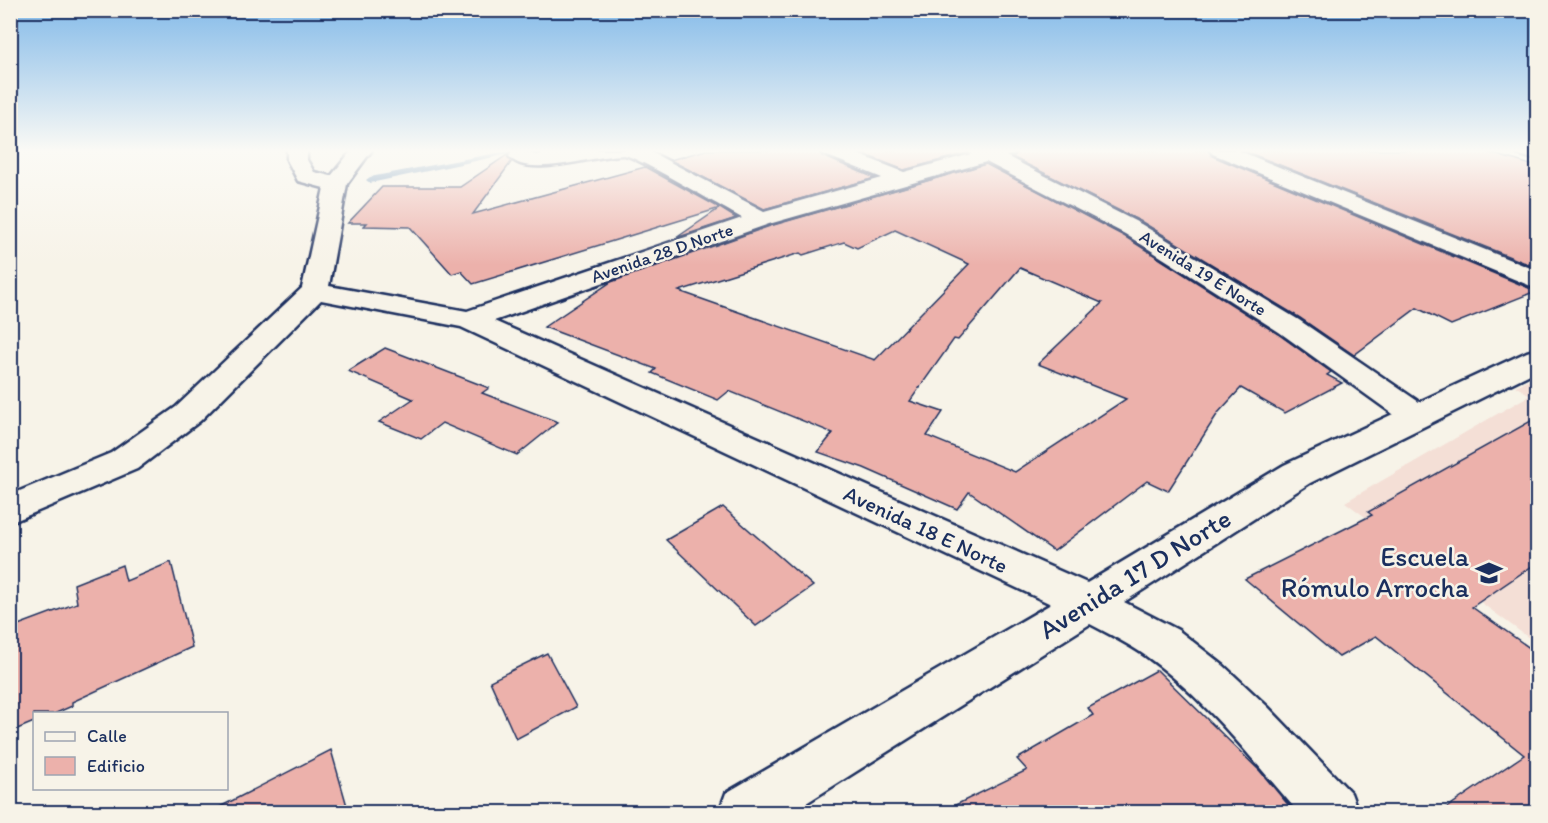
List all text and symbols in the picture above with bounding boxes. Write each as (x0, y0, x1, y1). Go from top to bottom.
street label: Avenida 28 D Norte (588, 218, 736, 288)
street label: Avenida 19 E Norte (1136, 225, 1270, 321)
street label: Avenida 18 E Norte (839, 480, 1012, 579)
street label: Avenida 17 D Norte (1033, 501, 1237, 646)
place label: Escuela Rómulo Arrocha (1281, 540, 1469, 604)
school or university icon: Escuela Rómulo Arrocha (1474, 558, 1504, 588)
legend (33, 712, 228, 790)
text: Calle (87, 725, 127, 747)
text: Edificio (87, 755, 145, 777)

